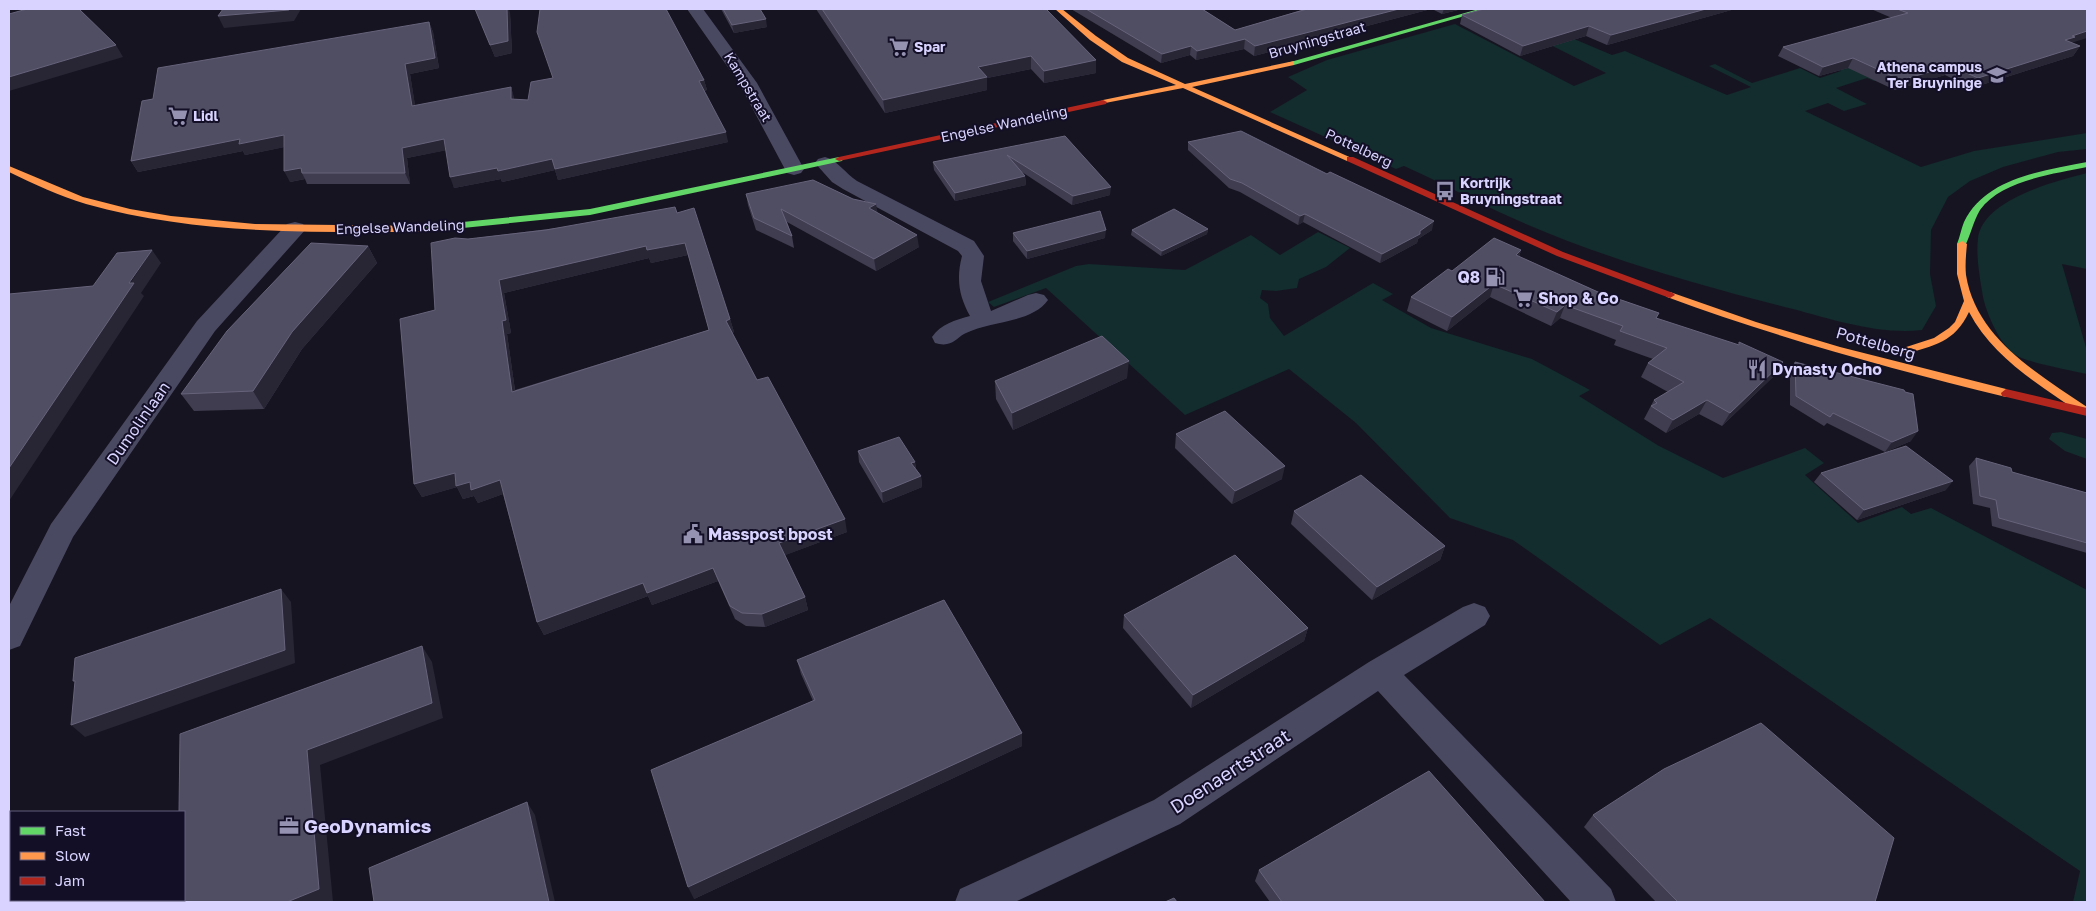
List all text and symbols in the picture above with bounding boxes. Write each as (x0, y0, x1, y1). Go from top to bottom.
street label: Bruyningstraat (1266, 18, 1367, 62)
supermarket icon: Spar (888, 36, 910, 58)
place label: Spar (914, 38, 946, 55)
street label: Kampstraat (721, 49, 776, 125)
place label: Athena campus Ter Bruyninge (1877, 58, 1982, 91)
school or university icon: Athena campus Ter Bruyninge (1986, 64, 2008, 86)
street label: Engelse Wandeling (939, 102, 1069, 145)
supermarket icon: Lidl (167, 105, 189, 127)
place label: Lidl (193, 107, 218, 124)
street label: Pottelberg (1323, 125, 1395, 170)
place label: Kortrijk Bruyningstraat (1460, 174, 1562, 207)
bus stop icon: Kortrijk Bruyningstraat (1434, 180, 1456, 202)
street label: Engelse Wandeling (335, 216, 465, 237)
fuel station icon: Q8 (1484, 266, 1506, 288)
place label: Q8 (1457, 267, 1480, 287)
supermarket icon: Shop & Go (1512, 287, 1534, 309)
place label: Shop & Go (1538, 288, 1619, 308)
street label: Pottelberg (1834, 322, 1918, 364)
restaurant icon: Dynasty Ocho (1746, 358, 1768, 380)
place label: Dynasty Ocho (1772, 359, 1882, 379)
street label: Dumolinlaan (102, 378, 174, 468)
public building icon: Masspost bpost (682, 523, 704, 545)
place label: Masspost bpost (708, 524, 833, 544)
street label: Doenaertstraat (1165, 723, 1294, 818)
legend (10, 811, 185, 901)
place label: GeoDynamics (304, 814, 432, 837)
office icon: GeoDynamics (278, 815, 300, 837)
text: Fast (55, 821, 86, 839)
text: Slow (55, 846, 90, 864)
text: Jam (55, 871, 85, 889)

